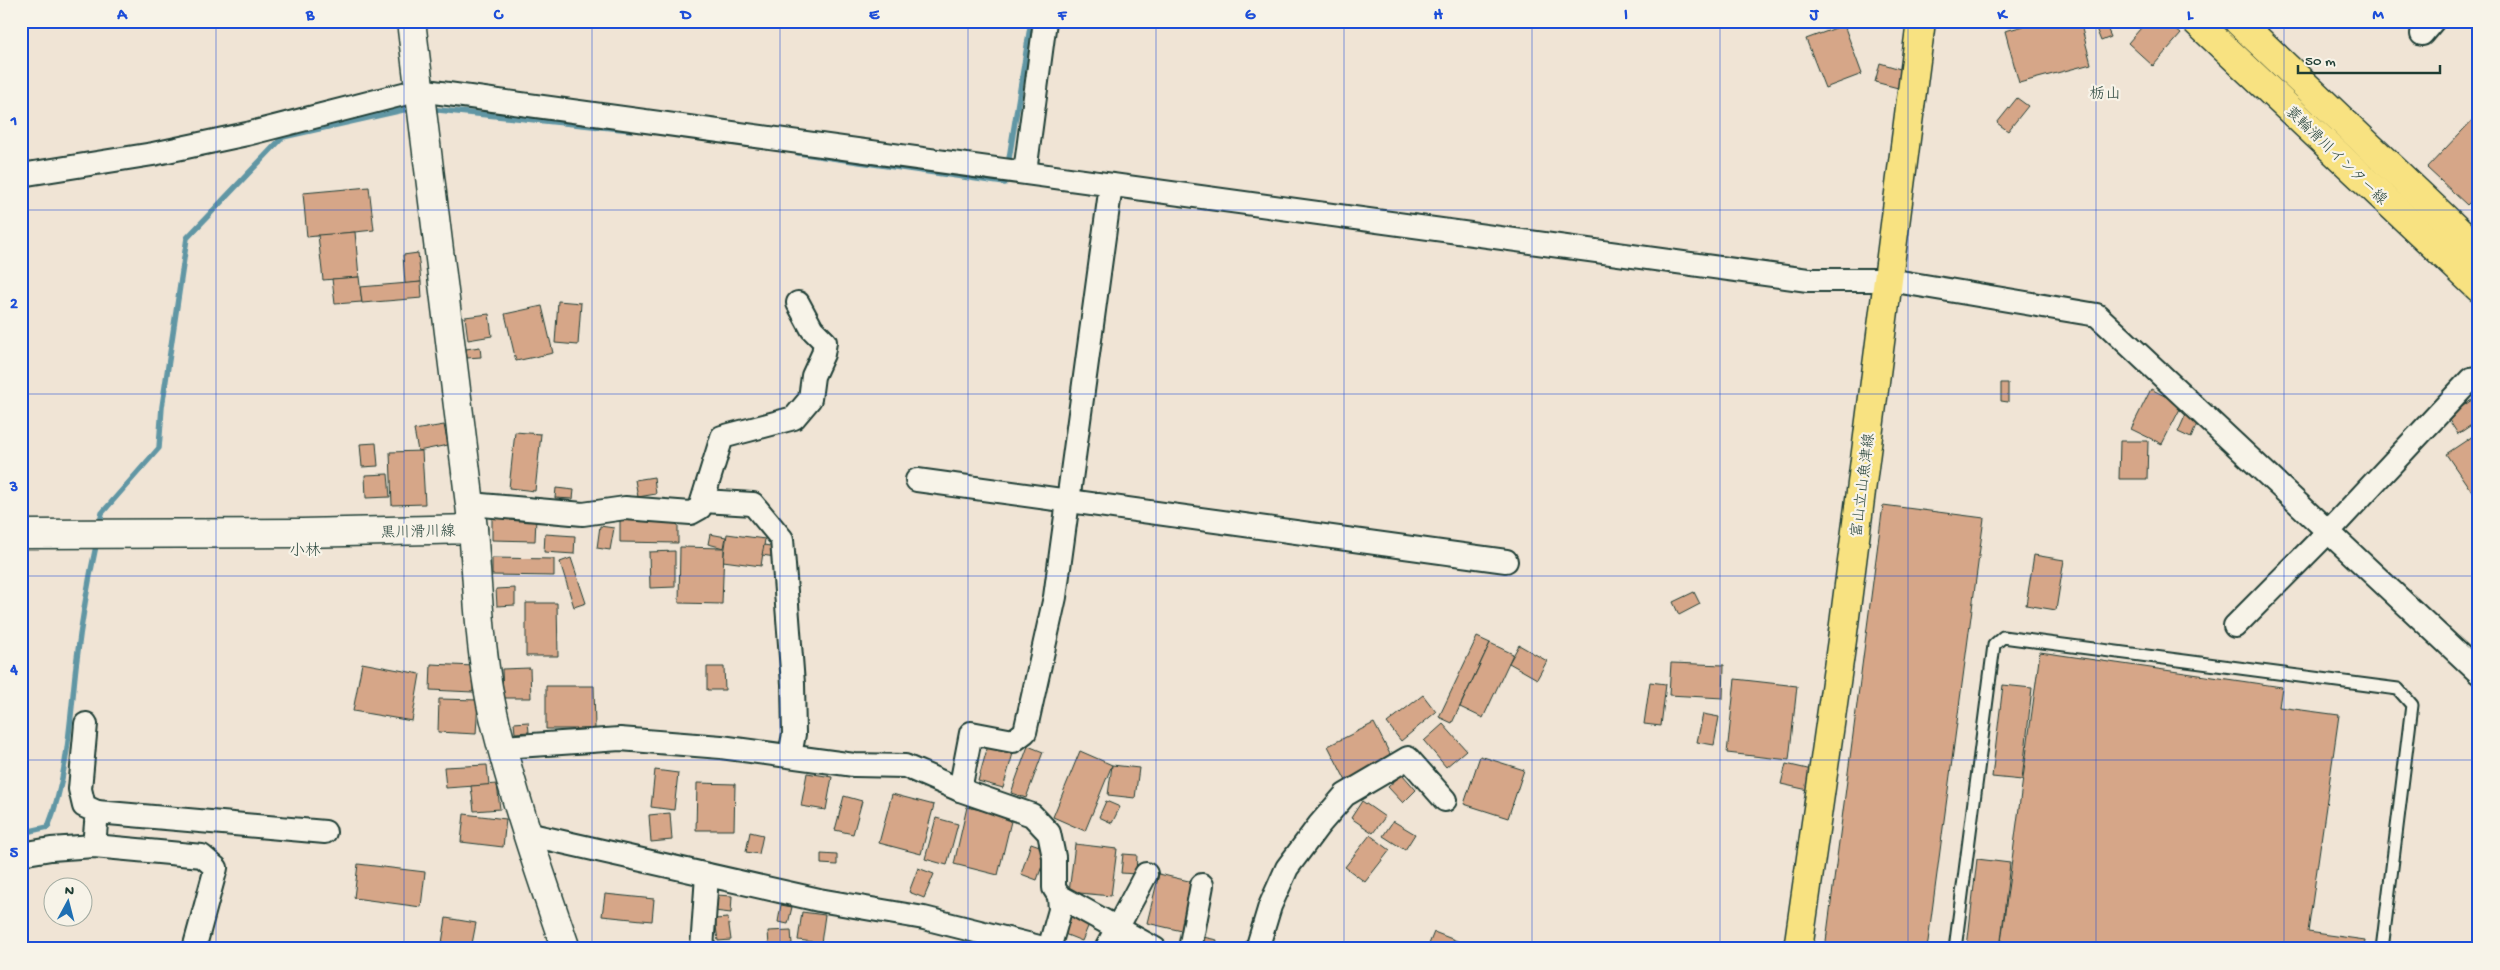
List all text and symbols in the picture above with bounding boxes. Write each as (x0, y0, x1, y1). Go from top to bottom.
text: A (116, 7, 128, 26)
text: B (305, 7, 315, 26)
text: C (493, 7, 504, 26)
text: D (679, 7, 692, 26)
text: E (869, 7, 880, 26)
text: F (1057, 7, 1068, 26)
text: G (1245, 7, 1256, 26)
text: H (1433, 7, 1443, 26)
text: I (1624, 7, 1628, 26)
text: J (1809, 7, 1820, 26)
text: K (1997, 7, 2009, 26)
text: L (2187, 7, 2194, 26)
text: M (2372, 7, 2384, 26)
scale bar (2298, 42, 2440, 74)
text: 50 m (2305, 53, 2336, 71)
district label: 栃山 (2089, 85, 2121, 105)
street label: 蓑輪滑川インター線 (2281, 103, 2391, 210)
text: 1 (10, 113, 17, 132)
text: 2 (10, 296, 18, 315)
street label: 富山立山魚津線 (1848, 432, 1879, 538)
text: 3 (9, 479, 18, 498)
street label: 黒川滑川線 (380, 522, 456, 543)
district label: 小林 (289, 542, 321, 562)
text: 4 (9, 662, 18, 681)
text: 5 (10, 845, 19, 864)
north arrow (42, 878, 92, 928)
text: N (64, 883, 75, 901)

